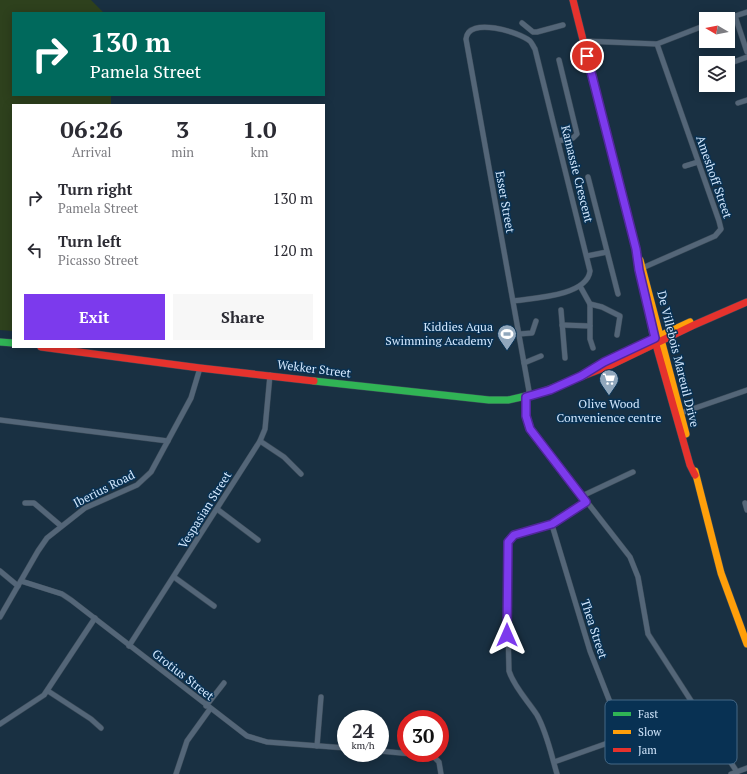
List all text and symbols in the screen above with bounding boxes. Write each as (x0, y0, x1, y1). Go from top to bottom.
north arrow (699, 12, 735, 48)
map controls (699, 12, 735, 92)
text: 130 m (90, 23, 171, 60)
icon: right (24, 28, 76, 80)
pin (570, 39, 604, 73)
icon: arrive (576, 45, 598, 67)
button: layers (699, 56, 735, 92)
text: Pamela Street (90, 59, 201, 83)
text: 06:26 (60, 113, 123, 145)
text: 3 (176, 113, 189, 145)
text: 1.0 (242, 113, 277, 145)
street label: Kamassie Crescent (558, 124, 597, 225)
street label: Ameshoff Street (693, 133, 736, 221)
text: Arrival (72, 143, 112, 161)
text: min (171, 143, 194, 161)
text: km (251, 143, 268, 161)
street label: Esser Street (493, 170, 518, 235)
text: Turn right (58, 179, 133, 199)
icon: right (24, 187, 46, 209)
text: 130 m (272, 188, 313, 208)
text: Pamela Street (58, 199, 138, 217)
text: Turn left (58, 231, 122, 251)
icon: left (24, 239, 46, 261)
text: 120 m (272, 240, 313, 260)
text: Picasso Street (58, 251, 139, 269)
street label: De Villebois Mareuil Drive (654, 289, 703, 429)
button: Exit (24, 294, 165, 340)
button: Share (173, 294, 313, 340)
place label: Kiddies Aqua Swimming Academy (385, 319, 494, 348)
sports icon: Kiddies Aqua Swimming Academy (496, 323, 518, 351)
street label: Wekker Street (276, 357, 352, 381)
supermarket icon: Olive Wood Convenience centre (598, 368, 620, 396)
place label: Olive Wood Convenience centre (557, 396, 661, 425)
street label: Iberius Road (71, 467, 137, 510)
street label: Vespasian Street (175, 468, 235, 551)
street label: Thea Street (578, 597, 611, 661)
position arrow (486, 614, 528, 656)
street label: Grotius Street (149, 646, 218, 704)
legend (605, 700, 737, 764)
text: Fast (638, 707, 658, 721)
speed limit sign: 30 (397, 710, 449, 762)
text: 24 (352, 717, 374, 744)
text: Slow (638, 725, 662, 739)
text: km/h (351, 739, 375, 752)
text: Jam (638, 743, 657, 757)

